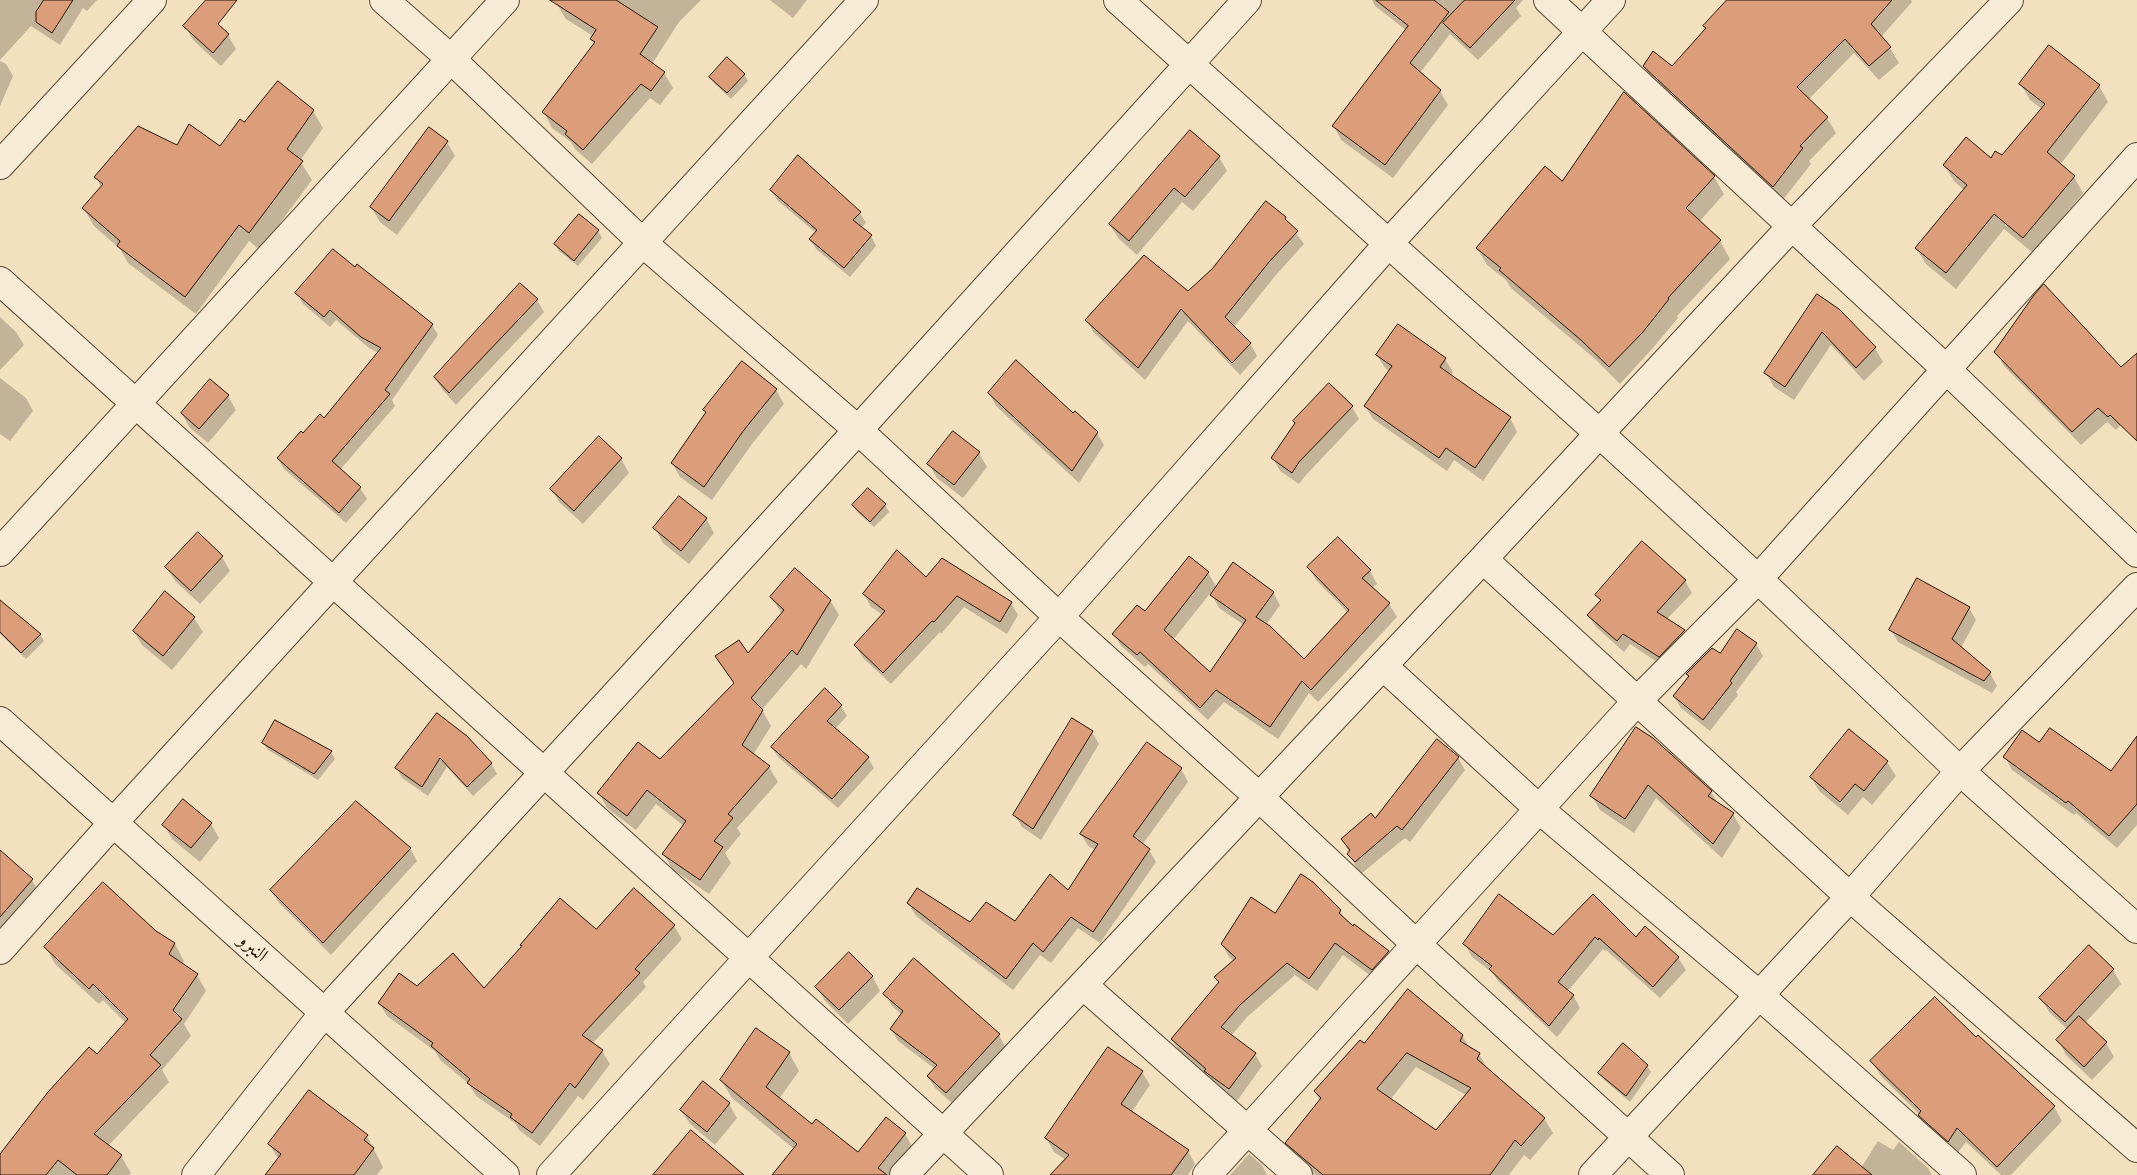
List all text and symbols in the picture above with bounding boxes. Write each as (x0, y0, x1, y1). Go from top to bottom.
street label: النبرو (232, 929, 272, 969)

